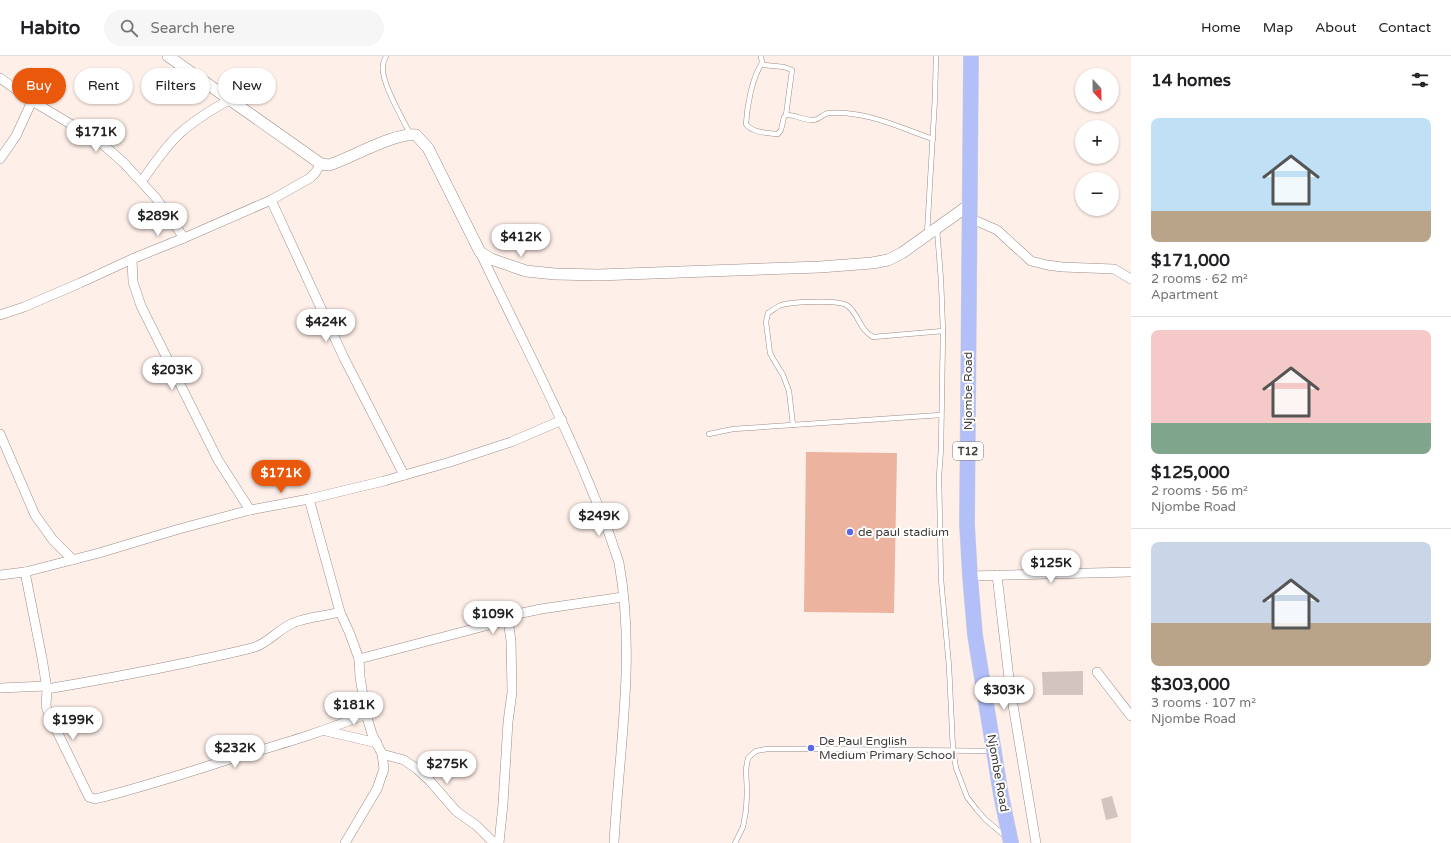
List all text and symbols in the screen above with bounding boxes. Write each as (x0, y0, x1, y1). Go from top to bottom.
search box (104, 10, 384, 46)
text: Habito (20, 17, 80, 39)
icon: search (118, 17, 140, 39)
text: Search here (150, 19, 235, 37)
text: Home (1201, 19, 1241, 36)
text: Map (1263, 19, 1293, 36)
text: About (1315, 19, 1357, 36)
text: Contact (1379, 19, 1431, 36)
chip: Buy (12, 68, 66, 104)
chip: Rent (74, 68, 133, 104)
chip: Filters (141, 68, 210, 104)
chip: New (218, 68, 276, 104)
north arrow (1075, 68, 1119, 112)
map controls (1075, 68, 1119, 216)
icon: filters (1409, 69, 1431, 91)
text: 14 homes (1151, 70, 1231, 91)
pin: $171K (68, 119, 124, 153)
button: + (1075, 120, 1119, 164)
text: $171K (75, 124, 117, 140)
icon: home (1255, 144, 1327, 216)
button: − (1075, 172, 1119, 216)
pin: $289K (130, 203, 186, 237)
text: $289K (137, 208, 179, 224)
pin: $412K (493, 224, 549, 258)
text: $412K (500, 229, 542, 245)
text: $171,000 (1151, 250, 1230, 271)
text: 2 rooms · 62 m² (1151, 271, 1248, 287)
text: Apartment (1151, 287, 1218, 303)
pin: $424K (298, 309, 354, 343)
text: $424K (305, 314, 347, 330)
street label: Njombe Road (961, 352, 975, 430)
icon: home (1255, 356, 1327, 428)
pin: $203K (144, 357, 200, 391)
text: $203K (151, 362, 193, 378)
road number: T12 (953, 442, 983, 460)
pin: $171K (253, 460, 309, 494)
text: $125,000 (1151, 462, 1230, 483)
text: $171K (260, 465, 302, 481)
text: 2 rooms · 56 m² (1151, 483, 1248, 499)
text: Njombe Road (1151, 499, 1236, 515)
pin: $249K (571, 503, 627, 537)
text: $249K (578, 508, 620, 524)
place label: de paul stadium (858, 525, 949, 539)
marker: de paul stadium (845, 527, 855, 537)
pin: $125K (1023, 550, 1079, 584)
text: $125K (1030, 555, 1072, 571)
icon: home (1255, 568, 1327, 640)
pin: $109K (465, 601, 521, 635)
text: $109K (472, 606, 514, 622)
text: $303,000 (1151, 674, 1230, 695)
pin: $303K (976, 677, 1032, 711)
text: $303K (983, 682, 1025, 698)
pin: $181K (326, 692, 382, 726)
text: 3 rooms · 107 m² (1151, 695, 1256, 711)
text: $181K (333, 697, 375, 713)
pin: $199K (45, 707, 101, 741)
text: Njombe Road (1151, 711, 1236, 727)
text: $199K (52, 712, 94, 728)
street label: Njombe Road (984, 733, 1012, 813)
place label: De Paul English Medium Primary School (819, 734, 955, 762)
pin: $232K (207, 735, 263, 769)
text: $232K (214, 740, 256, 756)
marker: De Paul English Medium Primary School (806, 743, 816, 753)
pin: $275K (419, 751, 475, 785)
text: $275K (426, 756, 468, 772)

